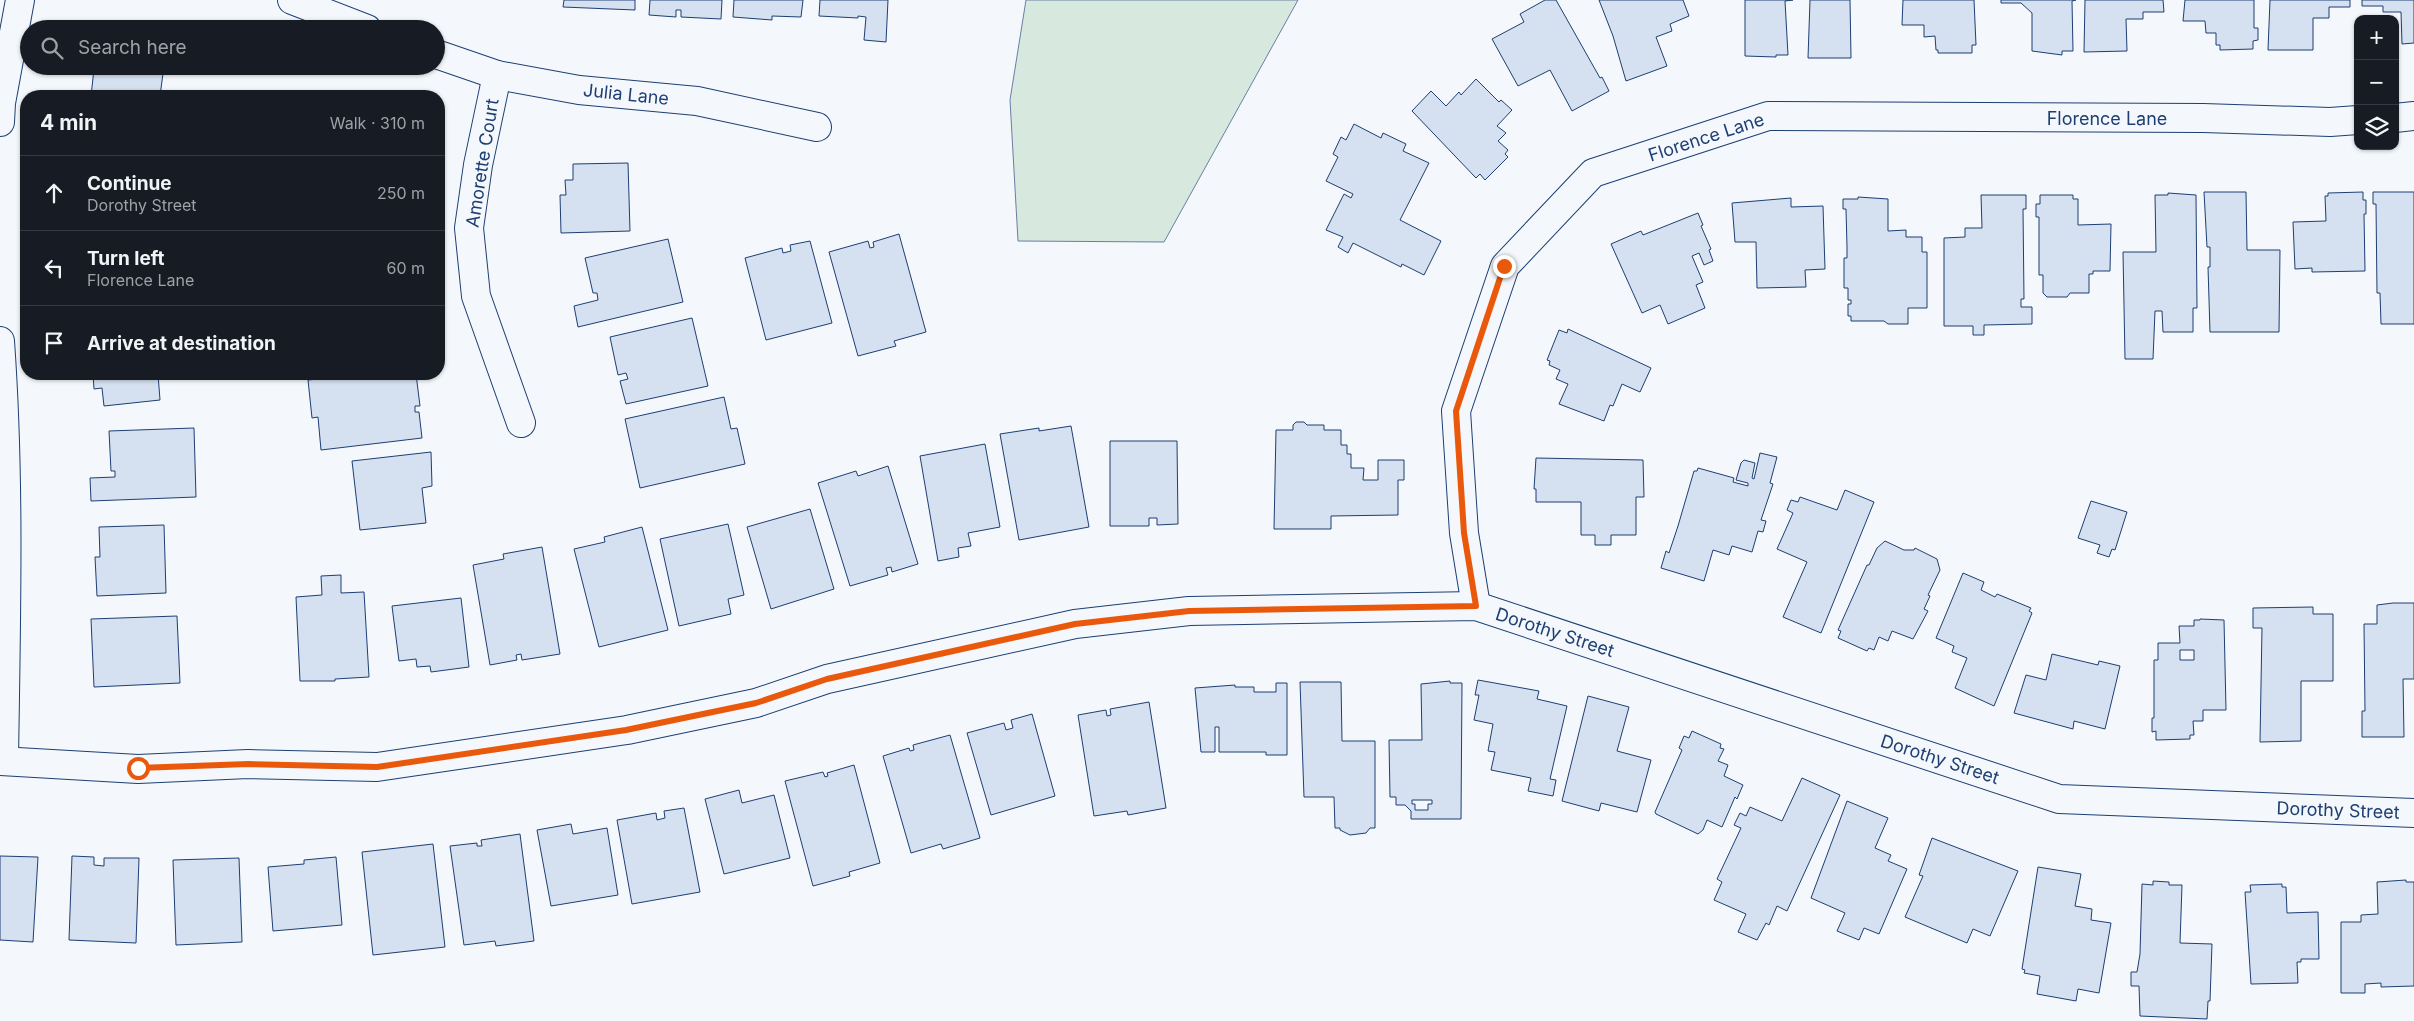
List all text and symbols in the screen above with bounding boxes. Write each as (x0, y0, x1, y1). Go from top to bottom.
map controls (2354, 15, 2399, 150)
button: + (2354, 15, 2399, 60)
search box (20, 20, 445, 75)
icon: search (38, 34, 66, 62)
text: Search here (78, 36, 187, 59)
button: − (2354, 60, 2399, 105)
street label: Julia Lane (582, 79, 670, 109)
street label: Amorette Court (461, 97, 503, 229)
button: layers (2354, 105, 2399, 150)
street label: Florence Lane (1645, 108, 1767, 166)
street label: Florence Lane (2047, 108, 2167, 129)
text: 4 min (40, 110, 97, 135)
text: Walk · 310 m (330, 113, 425, 133)
text: Continue (87, 172, 172, 195)
icon: ahead (40, 179, 68, 207)
text: 250 m (377, 183, 425, 203)
text: Dorothy Street (87, 195, 197, 215)
text: Turn left (87, 247, 165, 270)
icon: left (40, 254, 68, 282)
route end (1493, 255, 1516, 278)
text: 60 m (386, 258, 425, 278)
text: Florence Lane (87, 270, 194, 290)
icon: arrive (40, 329, 68, 357)
text: Arrive at destination (87, 332, 276, 355)
street label: Dorothy Street (1493, 603, 1617, 661)
street label: Dorothy Street (1878, 730, 2002, 788)
route start (127, 757, 150, 780)
street label: Dorothy Street (2276, 797, 2400, 823)

